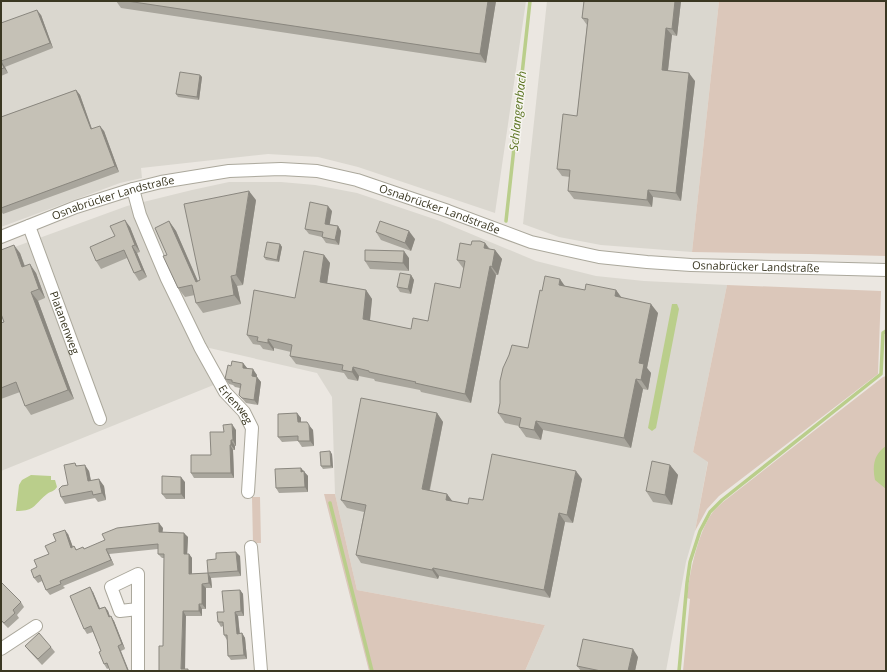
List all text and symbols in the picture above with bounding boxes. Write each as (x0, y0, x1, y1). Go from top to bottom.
water label: Schlangenbach (505, 70, 530, 152)
street label: Osnabrücker Landstraße (49, 172, 175, 223)
street label: Osnabrücker Landstraße (377, 180, 503, 237)
street label: Osnabrücker Landstraße (692, 257, 820, 275)
street label: Platanenweg (47, 289, 83, 356)
street label: Erlenweg (215, 382, 257, 426)

